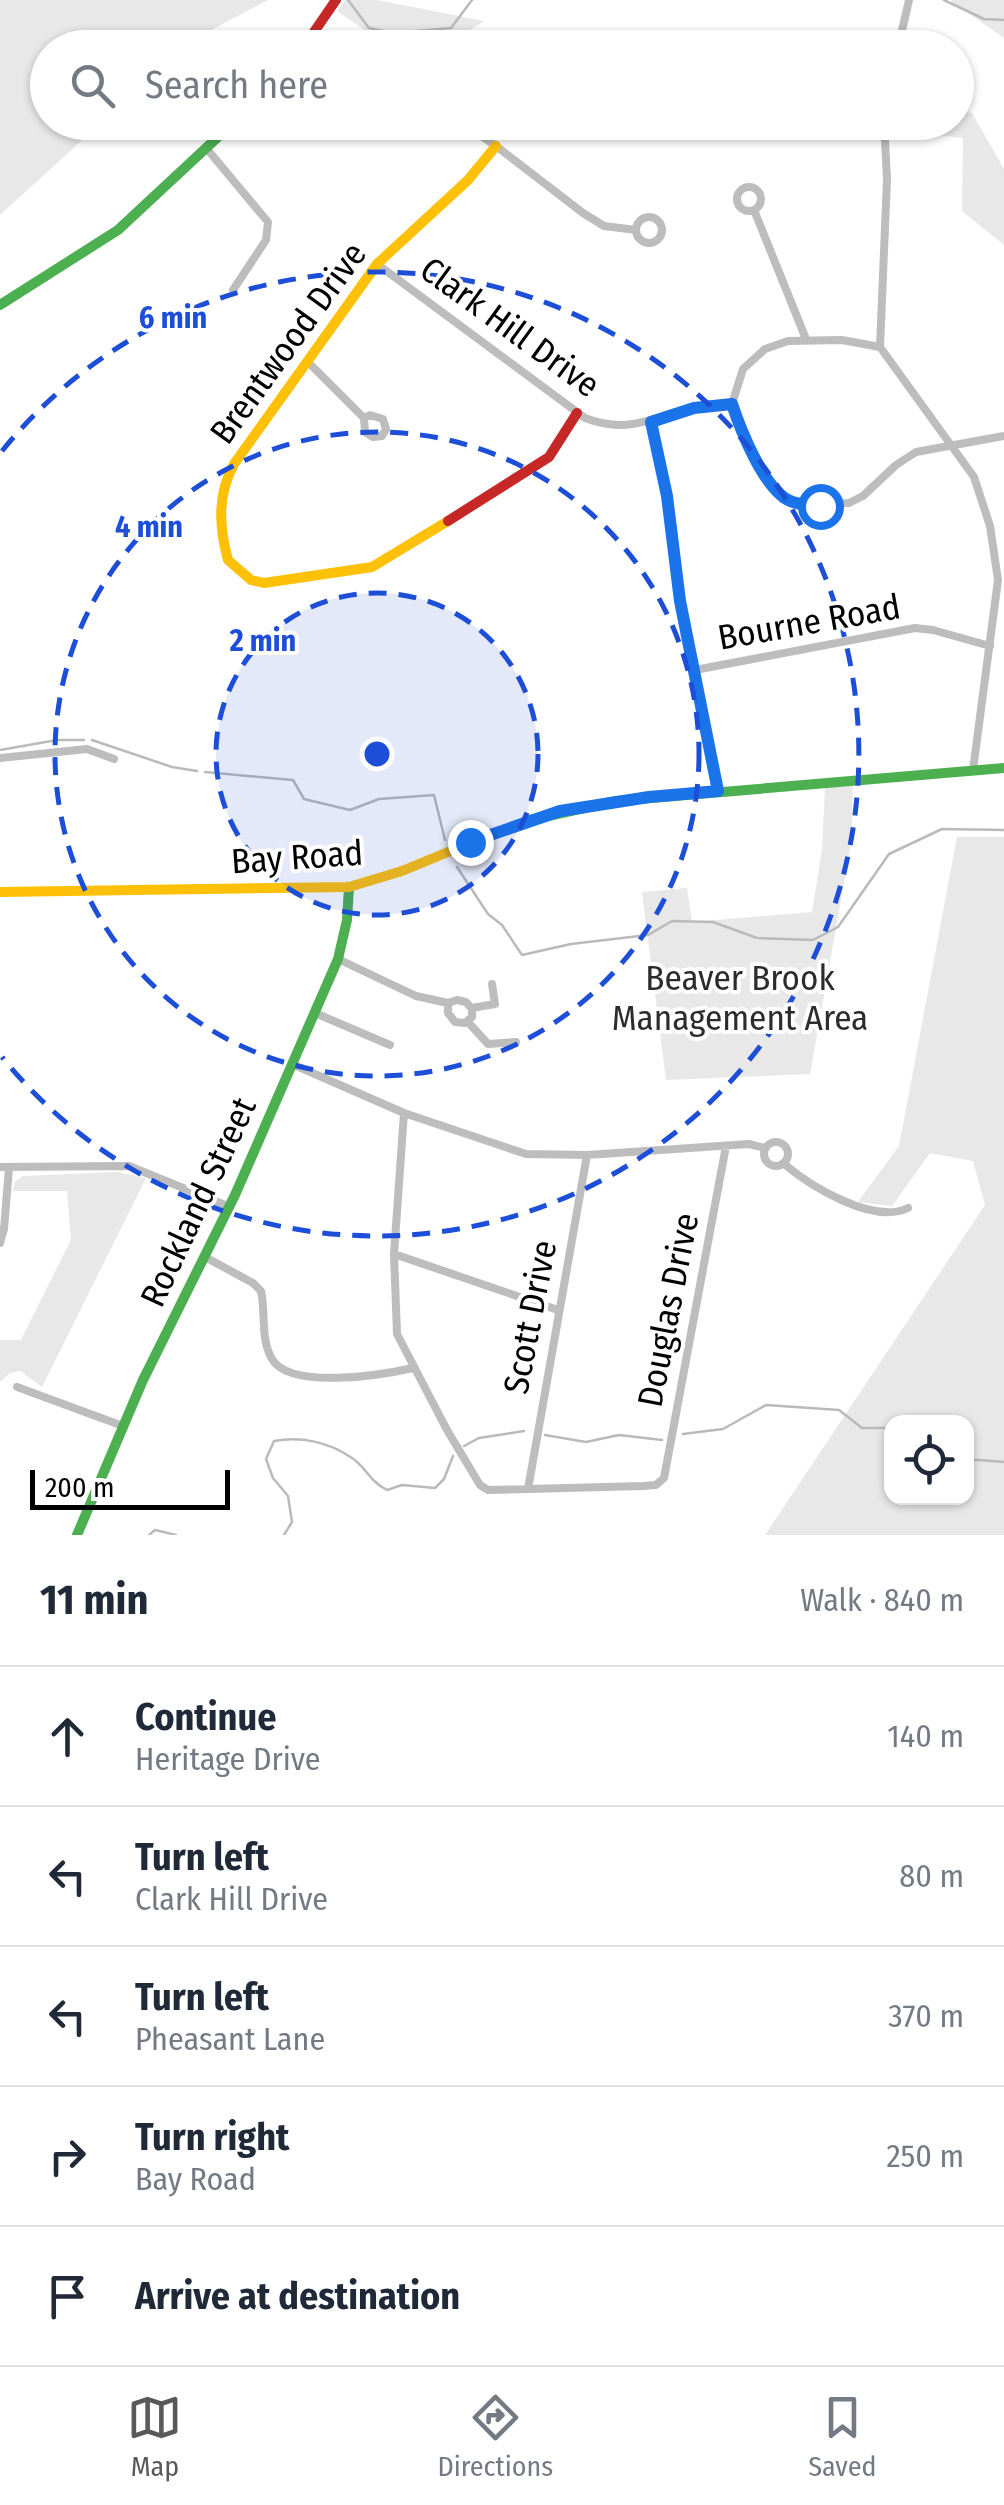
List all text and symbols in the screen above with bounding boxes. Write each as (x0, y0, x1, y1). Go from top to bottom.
search box (30, 30, 974, 140)
icon: search (65, 58, 120, 113)
text: Search here (145, 62, 328, 108)
street label: Brentwood Drive (201, 234, 375, 452)
street label: Clark Hill Drive (412, 248, 608, 406)
text: 6 min (139, 300, 207, 336)
route start (798, 484, 844, 530)
text: 4 min (115, 509, 183, 545)
street label: Bourne Road (714, 585, 904, 659)
text: 2 min (229, 623, 296, 659)
centre of rings (359, 736, 395, 772)
route end (448, 820, 494, 866)
street label: Bay Road (230, 831, 364, 883)
park label: Beaver Brook Management Area (612, 957, 868, 1039)
street label: Rockland Street (131, 1090, 265, 1313)
street label: Douglas Drive (629, 1209, 707, 1411)
street label: Scott Drive (495, 1237, 565, 1397)
map controls (884, 1415, 974, 1505)
button: locate (884, 1415, 974, 1505)
scale bar (30, 1465, 230, 1510)
text: 200 m (45, 1471, 115, 1504)
text: 11 min (40, 1575, 148, 1625)
text: Walk · 840 m (800, 1581, 964, 1619)
text: Continue (135, 1694, 276, 1740)
icon: ahead (40, 1709, 95, 1764)
text: 140 m (887, 1717, 964, 1755)
text: Heritage Drive (135, 1740, 321, 1778)
text: Turn left (135, 1834, 269, 1880)
icon: left (40, 1849, 95, 1904)
text: 80 m (899, 1857, 964, 1895)
text: Clark Hill Drive (135, 1880, 328, 1918)
text: Turn left (135, 1974, 269, 2020)
icon: left (40, 1989, 95, 2044)
text: 370 m (888, 1997, 964, 2035)
text: Pheasant Lane (135, 2020, 325, 2058)
text: Turn right (135, 2114, 289, 2160)
icon: right (40, 2129, 95, 2184)
text: 250 m (886, 2137, 964, 2175)
text: Bay Road (135, 2160, 256, 2198)
icon: arrive (40, 2269, 95, 2324)
text: Arrive at destination (135, 2273, 460, 2319)
tab: Map (127, 2390, 182, 2483)
tab: Directions (437, 2390, 553, 2483)
tab: Saved (808, 2390, 877, 2483)

